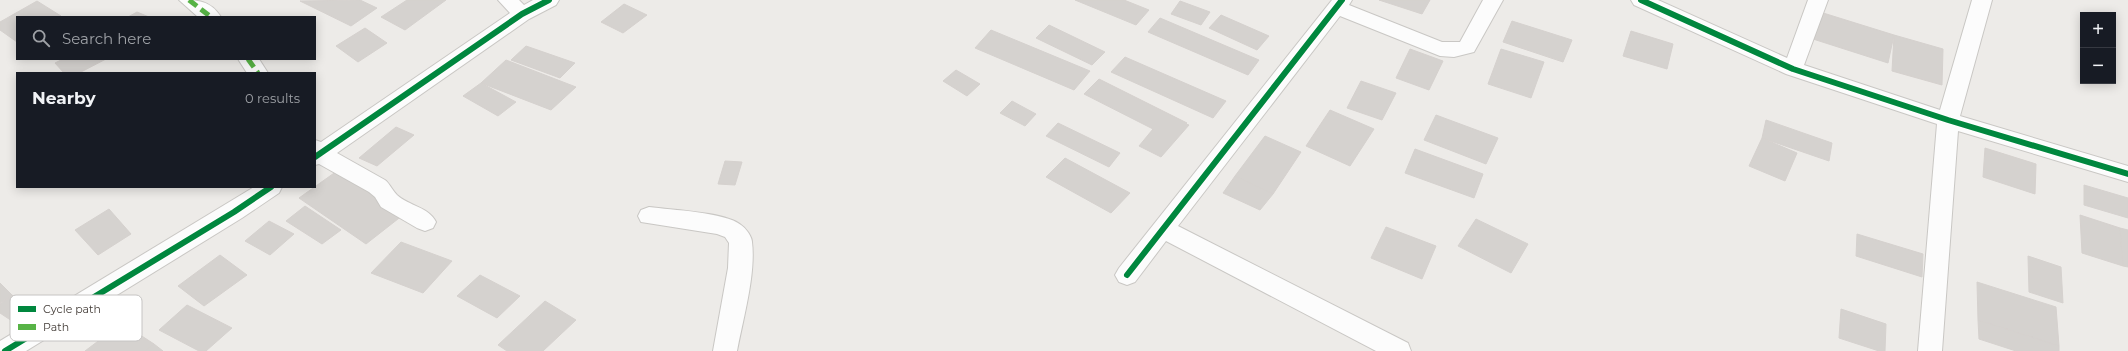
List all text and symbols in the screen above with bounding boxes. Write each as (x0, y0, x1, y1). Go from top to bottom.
map controls (2080, 12, 2116, 84)
button: + (2080, 12, 2116, 48)
search box (16, 16, 316, 60)
icon: search (30, 27, 52, 49)
text: Search here (62, 29, 151, 48)
button: − (2080, 48, 2116, 84)
text: Nearby (32, 88, 96, 108)
text: 0 results (245, 90, 300, 106)
legend (10, 295, 142, 341)
text: Cycle path (43, 302, 101, 316)
text: Path (43, 320, 69, 334)

